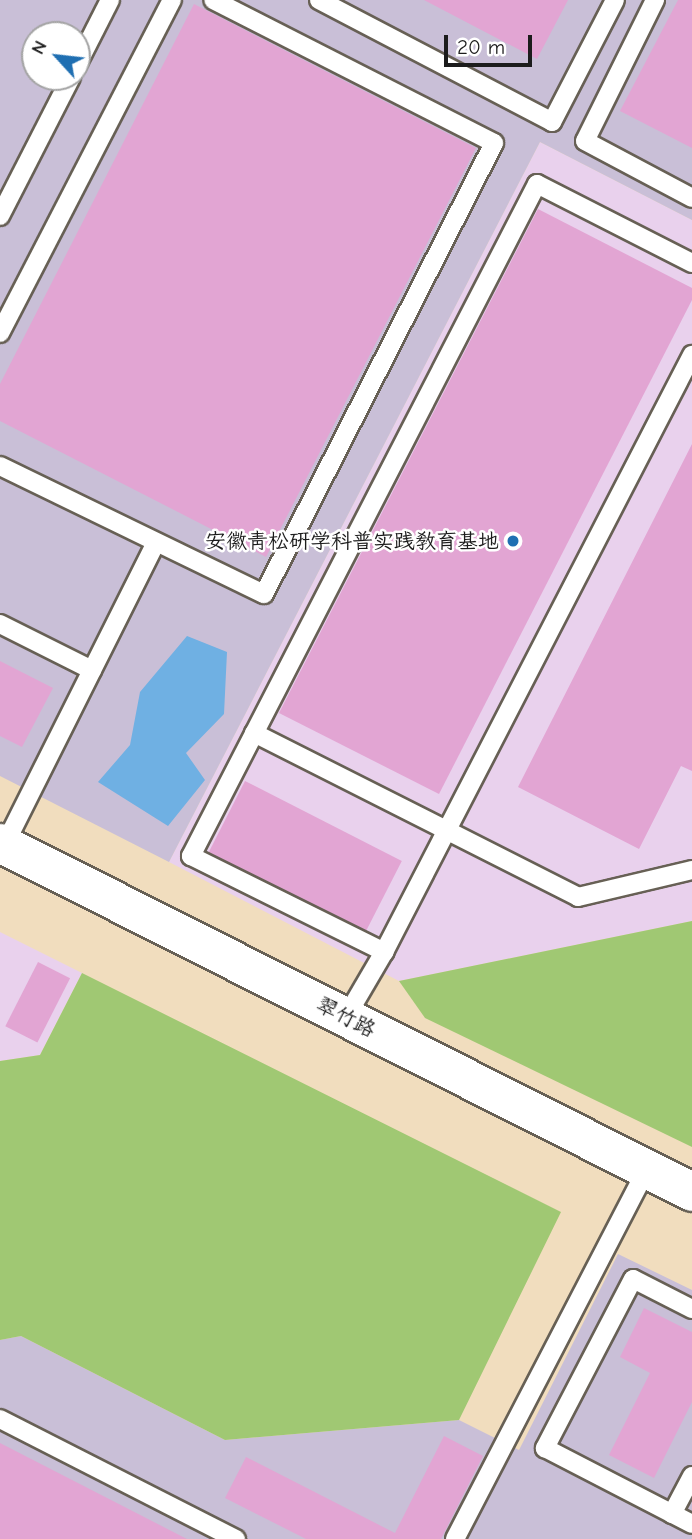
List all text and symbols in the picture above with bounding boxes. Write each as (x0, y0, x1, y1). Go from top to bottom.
north arrow (21, 21, 91, 91)
scale bar (447, 21, 534, 65)
text: 20 m (457, 35, 505, 59)
text: N (26, 37, 52, 58)
place label: 安徽青松研学科普实践教育基地 (205, 528, 499, 554)
marker: 安徽青松研学科普实践教育基地 (505, 533, 521, 549)
street label: 翠竹路 (312, 991, 380, 1043)

